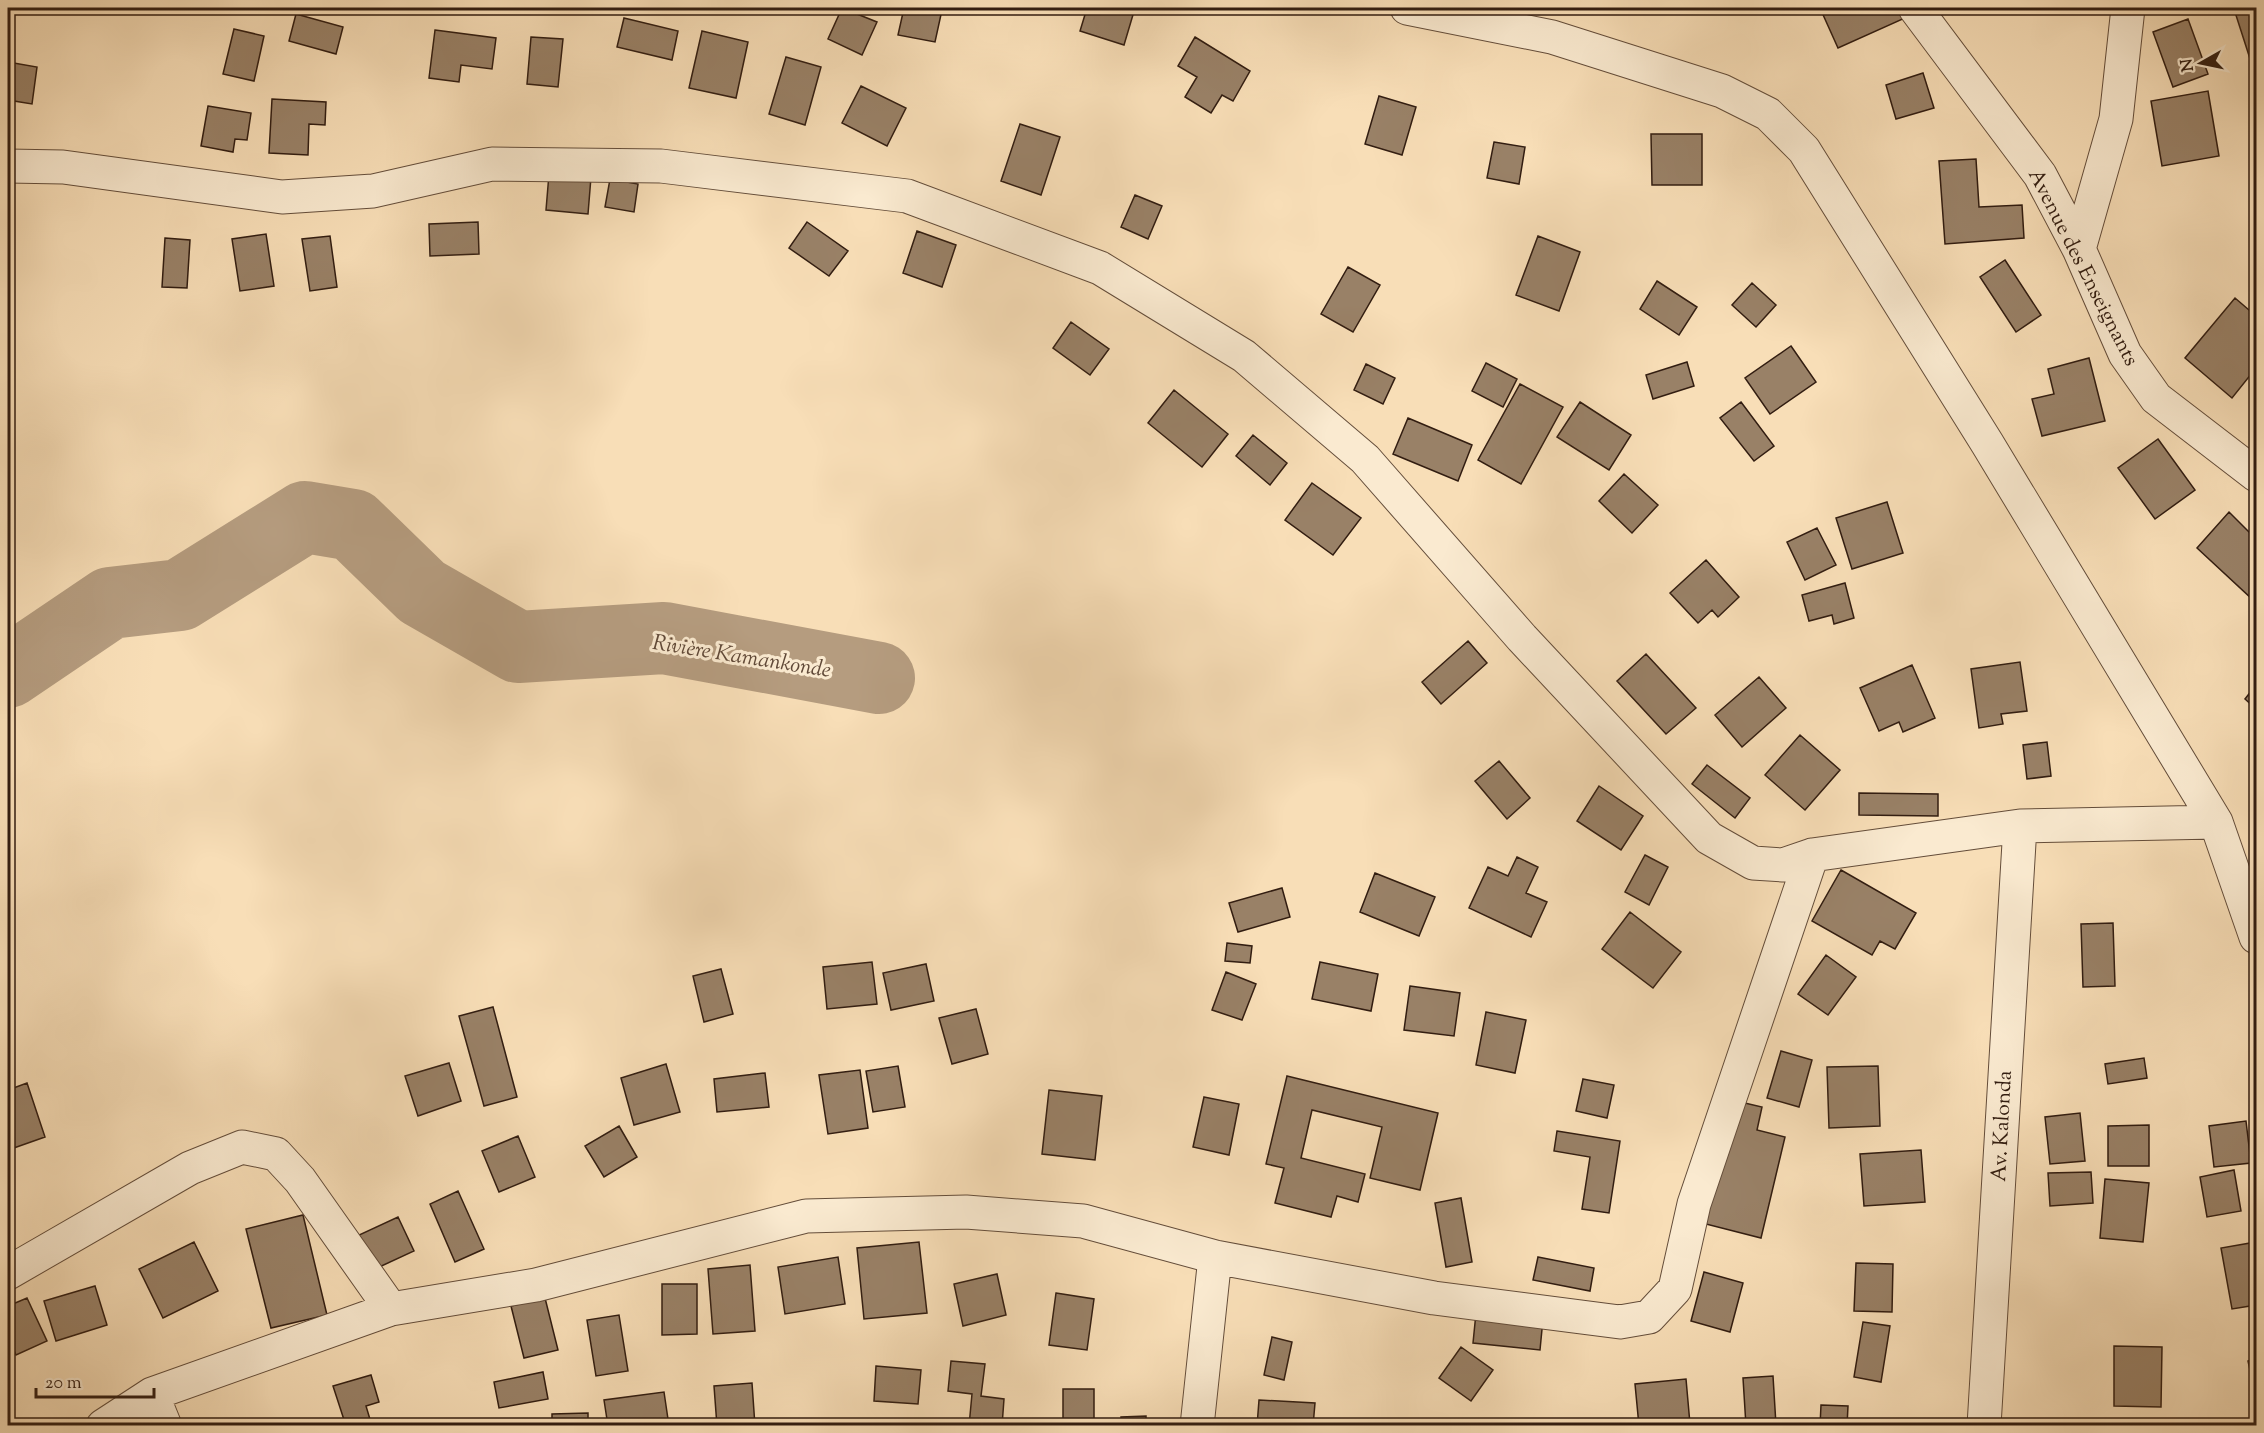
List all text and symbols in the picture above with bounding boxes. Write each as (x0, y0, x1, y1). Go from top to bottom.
north arrow (2171, 33, 2231, 93)
text: N (2176, 57, 2201, 73)
street label: Avenue des Enseignants (2019, 164, 2145, 372)
water label: Rivière Kamankonde (650, 628, 833, 688)
street label: Av. Kalonda (1985, 1069, 2021, 1182)
scale bar (36, 1361, 154, 1399)
text: 20 m (45, 1371, 82, 1397)

